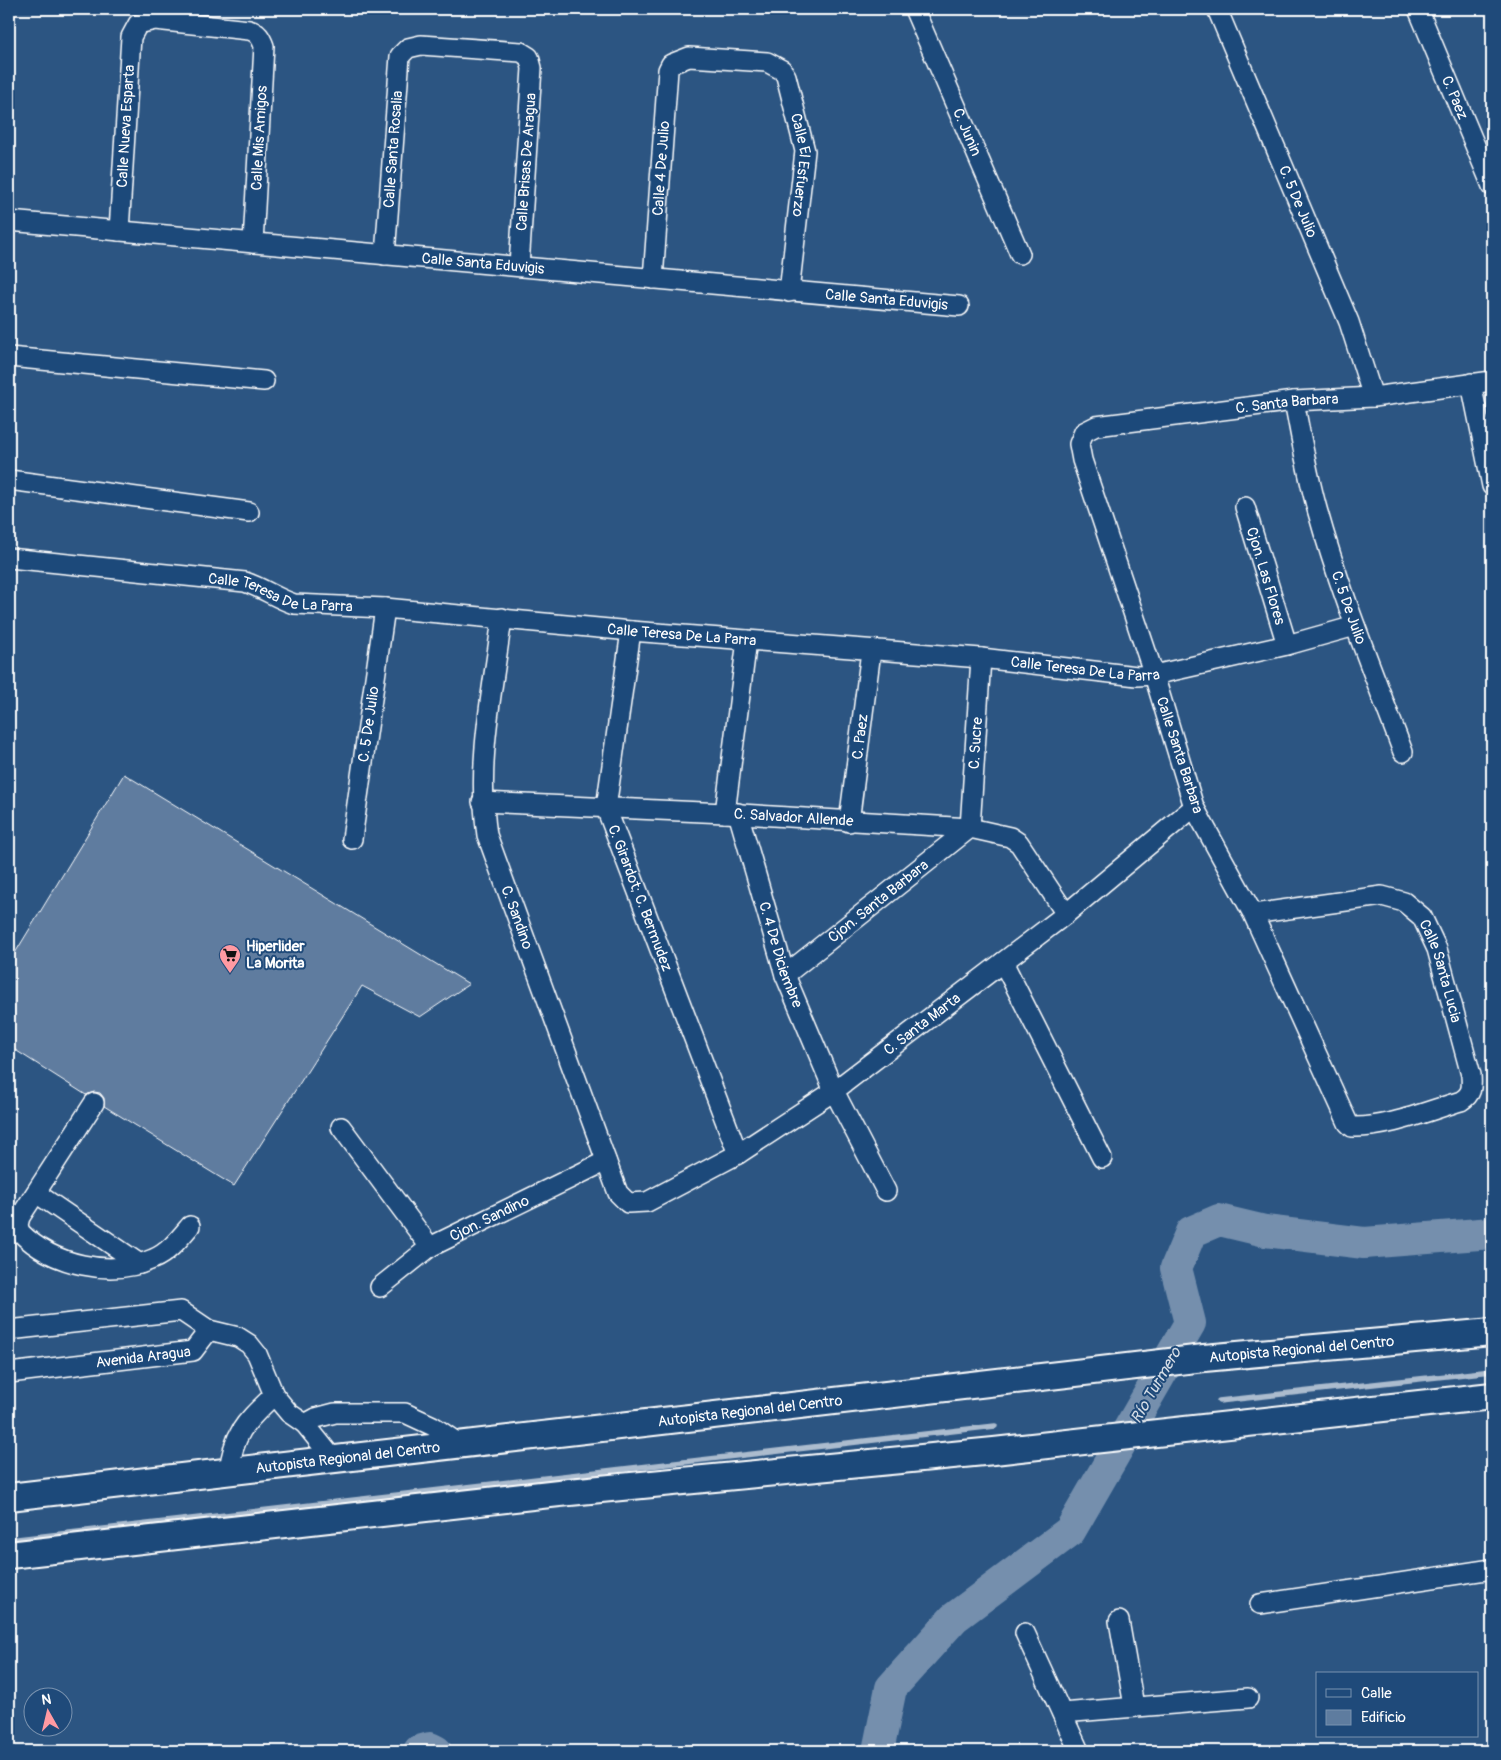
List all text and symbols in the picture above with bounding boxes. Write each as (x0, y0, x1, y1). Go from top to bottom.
street label: Calle Nueva Esparta (113, 64, 139, 188)
street label: C. Paez (1437, 73, 1472, 123)
street label: Calle Mis Amigos (247, 85, 272, 191)
street label: Calle Santa Rosalia (380, 90, 407, 209)
street label: Calle Brisas De Aragua (512, 92, 541, 232)
street label: C. Junin (948, 105, 985, 159)
street label: Calle El Esfuerzo (786, 111, 815, 218)
street label: Calle 4 De Julio (649, 120, 674, 216)
street label: C. 5 De Julio (1274, 163, 1321, 241)
street label: Calle Santa Eduvigis (421, 249, 545, 279)
street label: Calle Santa Eduvigis (824, 285, 949, 315)
street label: C. Santa Barbara (1234, 390, 1339, 418)
street label: Cjon. Las Flores (1242, 525, 1289, 627)
street label: Calle Teresa De La Parra (207, 569, 353, 617)
street label: C. 5 De Julio (1327, 569, 1370, 647)
street label: Calle Teresa De La Parra (606, 620, 757, 651)
street label: Calle Teresa De La Parra (1010, 653, 1162, 686)
street label: C. 5 De Julio (354, 685, 384, 763)
street label: Calle Santa Barbara (1152, 694, 1207, 816)
street label: C. Paez (848, 713, 873, 761)
street label: C. Sucre (965, 716, 987, 770)
street label: C. Salvador Allende (733, 805, 855, 831)
street label: C. Girardot; C. Bermudez (603, 822, 676, 974)
street label: Cjon. Santa Barbara (824, 856, 933, 947)
street label: C. Sandino (496, 883, 537, 952)
street label: C. 4 De Diciembre (754, 899, 807, 1011)
street label: Calle Santa Lucia (1415, 917, 1465, 1025)
place label: Hiperlider La Morita (246, 937, 305, 973)
supermarket icon: Hiperlider La Morita (218, 943, 242, 974)
street label: C. Santa Marta (880, 989, 965, 1060)
street label: Cjon. Sandino (447, 1191, 532, 1246)
street label: Autopista Regional del Centro (1208, 1332, 1395, 1368)
street label: Avenida Aragua (94, 1342, 192, 1373)
water label: Río Turmero (1126, 1343, 1186, 1427)
street label: Autopista Regional del Centro (657, 1391, 844, 1431)
street label: Autopista Regional del Centro (254, 1438, 441, 1478)
legend (1316, 1672, 1478, 1738)
text: Calle (1361, 1684, 1392, 1703)
north arrow (22, 1688, 72, 1738)
text: N (40, 1691, 52, 1709)
text: Edificio (1361, 1708, 1406, 1727)

